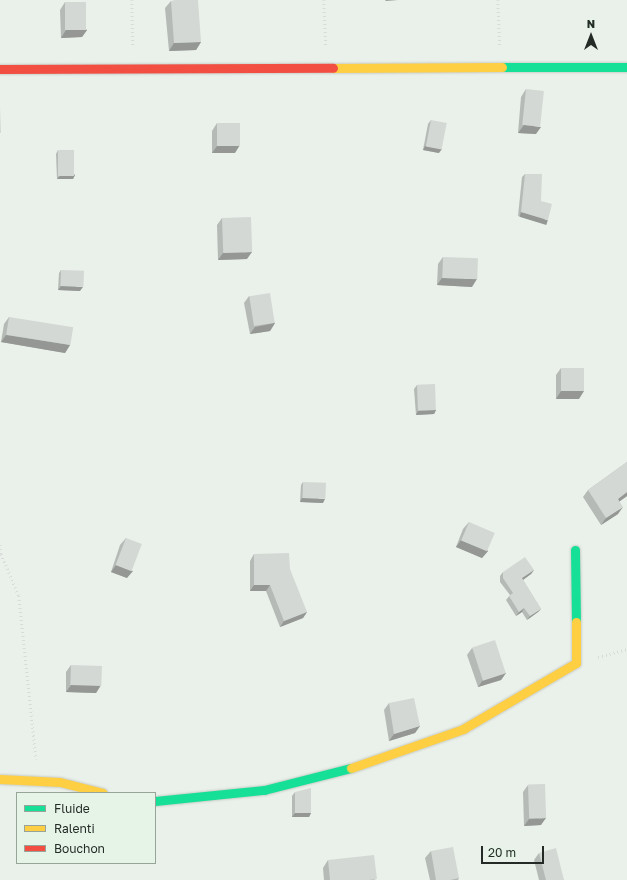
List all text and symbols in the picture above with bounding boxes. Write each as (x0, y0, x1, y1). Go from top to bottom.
north arrow (571, 16, 611, 56)
text: N (587, 17, 595, 30)
legend (16, 792, 156, 864)
text: Fluide (54, 801, 90, 816)
text: Ralenti (54, 821, 95, 836)
scale bar (483, 838, 546, 864)
text: Bouchon (54, 841, 105, 856)
text: 20 m (488, 845, 516, 860)

